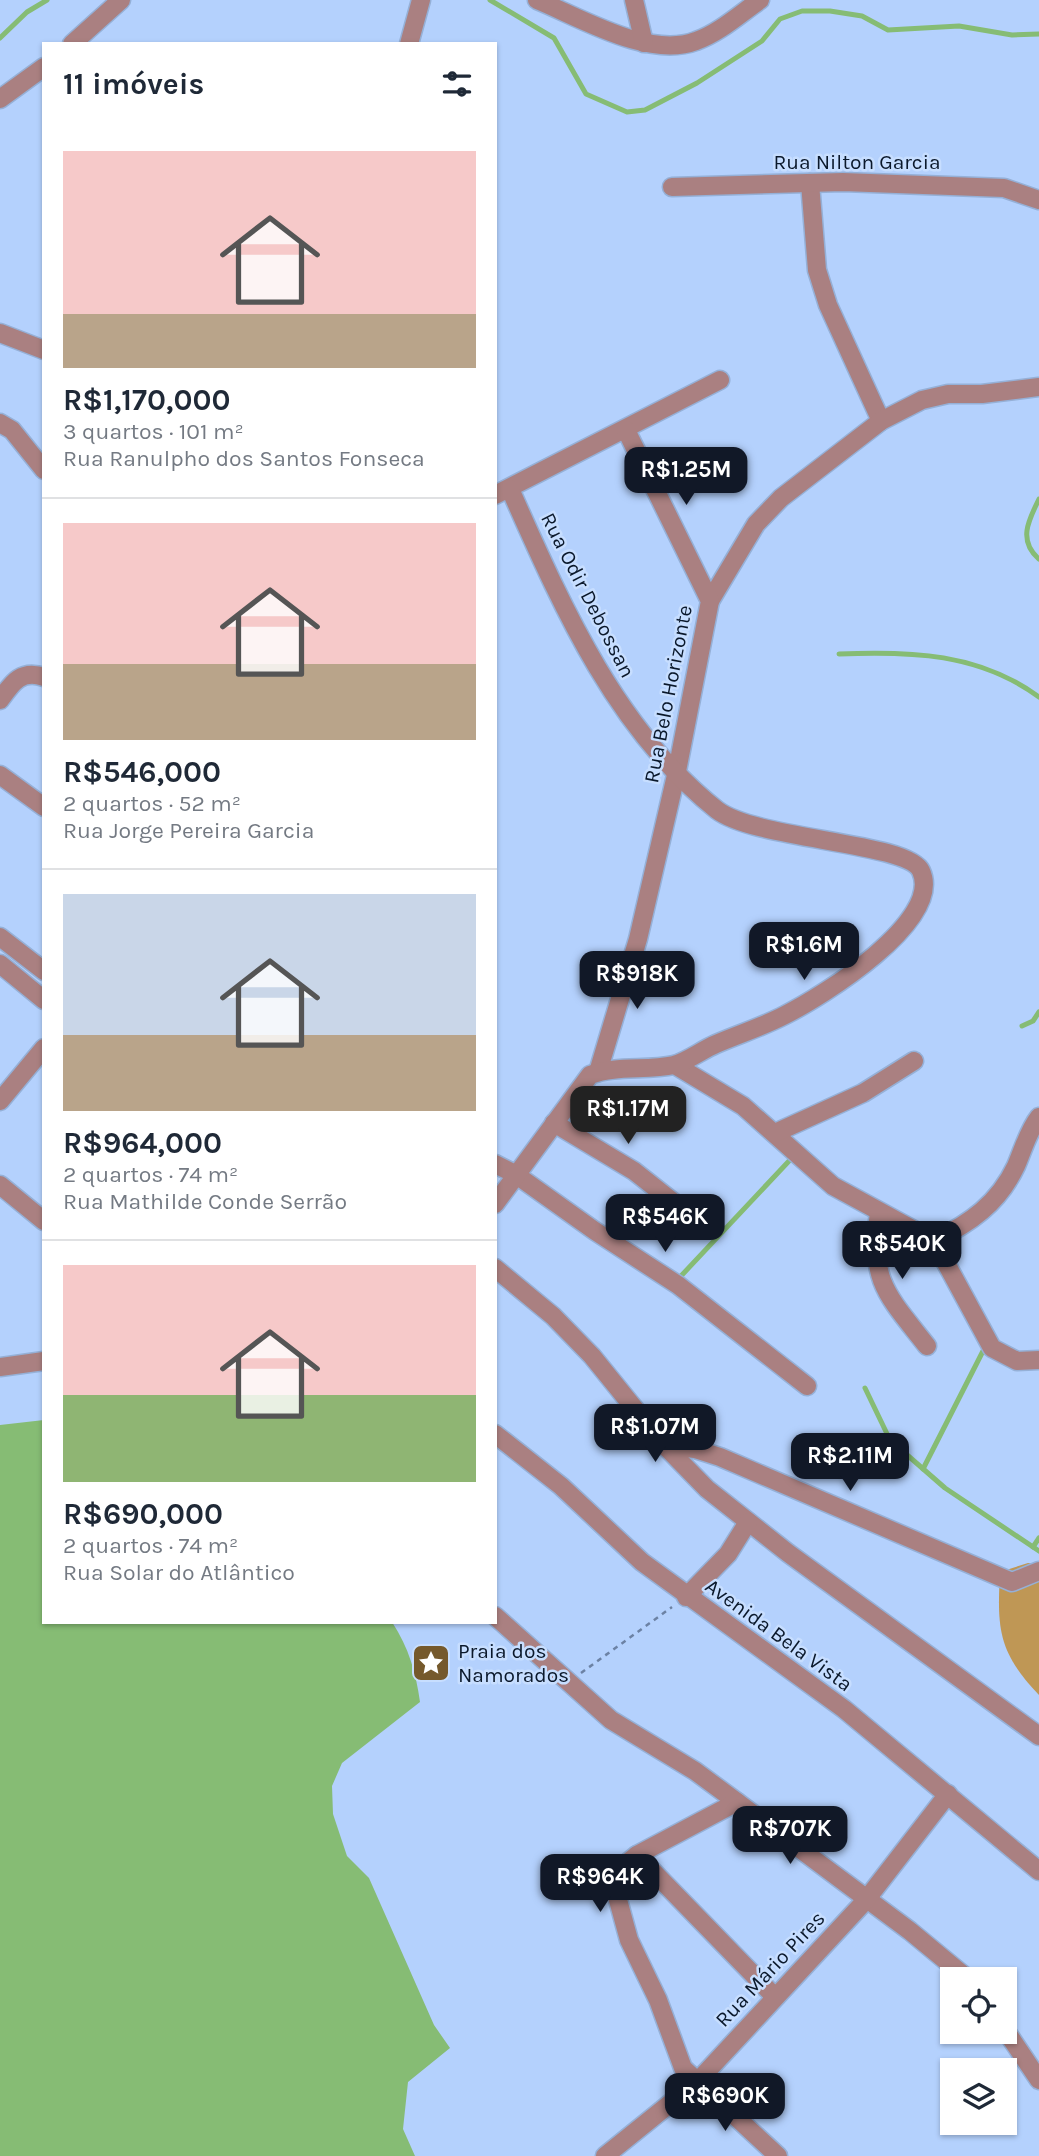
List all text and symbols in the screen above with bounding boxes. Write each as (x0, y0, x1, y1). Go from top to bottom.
icon: filters (438, 65, 476, 103)
text: 11 imóveis (63, 66, 204, 102)
street label: Rua Nilton Garcia (774, 150, 941, 174)
icon: home (207, 197, 333, 323)
text: R$1,170,000 (63, 382, 230, 418)
text: 3 quartos · 101 m² (63, 418, 244, 445)
text: Rua Ranulpho dos Santos Fonseca (63, 445, 425, 472)
pin: R$1.25M (621, 448, 751, 507)
text: R$1.25M (640, 456, 732, 483)
street label: Rua Odir Debossan (536, 509, 640, 681)
icon: home (207, 569, 333, 695)
street label: Rua Belo Horizonte (639, 603, 697, 785)
text: R$546,000 (63, 754, 221, 790)
text: 2 quartos · 52 m² (63, 790, 241, 817)
text: Rua Jorge Pereira Garcia (63, 817, 314, 844)
pin: R$1.6M (747, 922, 861, 982)
text: R$1.6M (765, 931, 843, 958)
icon: home (207, 940, 333, 1066)
pin: R$918K (580, 951, 694, 1011)
text: R$918K (596, 960, 678, 987)
pin: R$1.17M (563, 1086, 693, 1146)
text: R$1.17M (586, 1095, 670, 1122)
text: R$964,000 (63, 1125, 222, 1161)
text: 2 quartos · 74 m² (63, 1161, 238, 1188)
text: Rua Mathilde Conde Serrão (63, 1188, 347, 1215)
pin: R$546K (608, 1194, 722, 1254)
text: R$546K (622, 1203, 708, 1230)
pin: R$540K (845, 1222, 959, 1281)
text: R$540K (858, 1230, 946, 1257)
icon: home (207, 1311, 333, 1437)
pin: R$1.07M (590, 1404, 720, 1464)
text: R$1.07M (610, 1413, 700, 1440)
pin: R$2.11M (785, 1434, 915, 1493)
text: R$2.11M (807, 1442, 893, 1469)
text: R$690,000 (63, 1496, 223, 1532)
text: 2 quartos · 74 m² (63, 1532, 238, 1559)
text: Rua Solar do Atlântico (63, 1559, 295, 1586)
street label: Avenida Bela Vista (701, 1574, 857, 1696)
place label: Praia dos Namorados (458, 1639, 569, 1687)
place icon: Praia dos Namorados (410, 1642, 452, 1684)
pin: R$707K (733, 1806, 847, 1866)
text: R$707K (748, 1815, 832, 1842)
pin: R$964K (543, 1854, 657, 1914)
text: R$964K (556, 1863, 644, 1890)
street label: Rua Mário Pires (710, 1906, 830, 2032)
map controls (940, 1967, 1017, 2135)
button: locate (940, 1967, 1017, 2044)
button: layers (940, 2058, 1017, 2135)
pin: R$690K (668, 2074, 782, 2133)
text: R$690K (681, 2082, 769, 2109)

